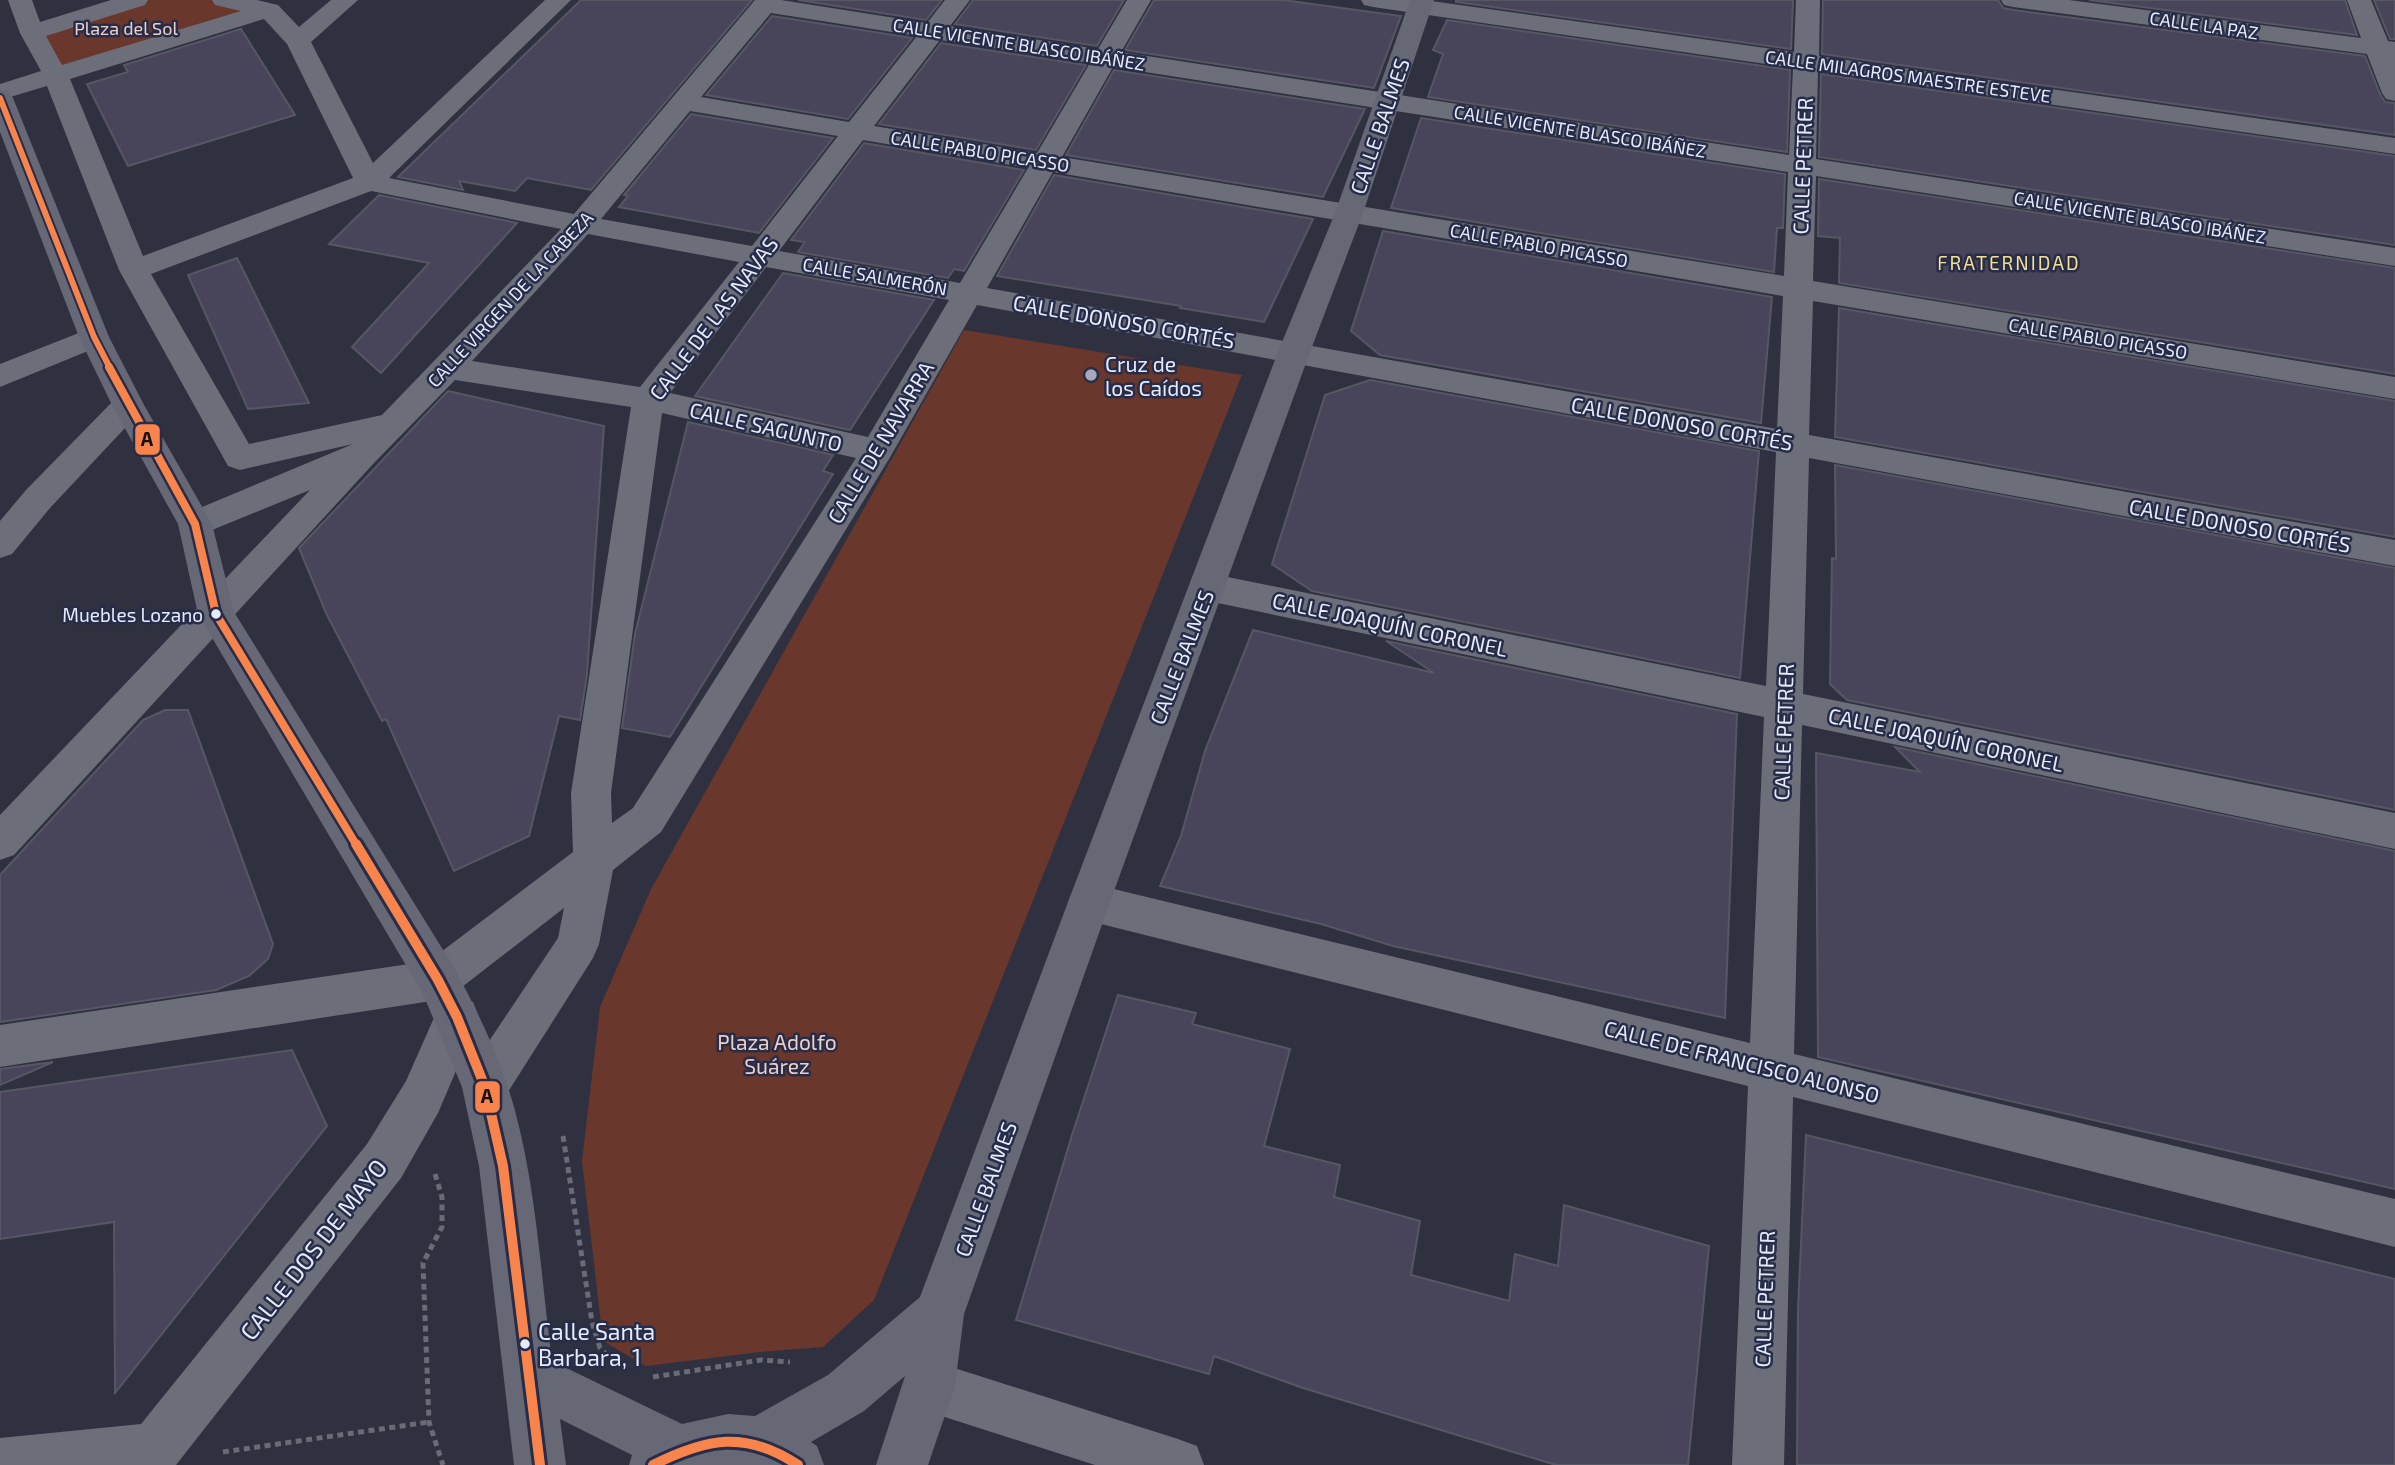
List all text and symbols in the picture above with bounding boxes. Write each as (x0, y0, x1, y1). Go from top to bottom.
street label: CALLE LA PAZ (2148, 6, 2260, 44)
street label: CALLE VICENTE BLASCO IBÁÑEZ (891, 13, 1147, 75)
park label: Plaza del Sol (74, 17, 178, 39)
street label: CALLE MILAGROS MAESTRE ESTEVE (1764, 45, 2052, 107)
street label: CALLE BALMES (1344, 55, 1414, 197)
street label: CALLE PETRER (1787, 97, 1817, 235)
street label: CALLE VICENTE BLASCO IBÁÑEZ (1452, 100, 1708, 162)
street label: CALLE PABLO PICASSO (889, 126, 1071, 176)
street label: CALLE VICENTE BLASCO IBÁÑEZ (2012, 186, 2268, 248)
street label: CALLE VIRGEN DE LA CABEZA (423, 206, 598, 392)
street label: CALLE PABLO PICASSO (1448, 219, 1630, 271)
street label: CALLE DE LAS NAVAS (643, 231, 783, 405)
district label: FRATERNIDAD (1937, 251, 2081, 274)
street label: CALLE SALMERÓN (801, 252, 949, 300)
street label: CALLE DONOSO CORTÉS (1011, 289, 1237, 353)
street label: CALLE PABLO PICASSO (2007, 313, 2189, 363)
place label: Cruz de los Caídos (1105, 351, 1202, 400)
street label: CALLE DE NAVARRA (822, 356, 938, 528)
marker: Cruz de los Caídos (1083, 367, 1099, 383)
street label: CALLE DONOSO CORTÉS (1569, 391, 1795, 455)
street label: CALLE SAGUNTO (687, 396, 845, 456)
line badge: A (134, 423, 161, 456)
text: A (141, 427, 154, 450)
street label: CALLE DONOSO CORTÉS (2127, 493, 2353, 557)
street label: CALLE BALMES (1144, 586, 1218, 728)
street label: CALLE JOAQUÍN CORONEL (1270, 587, 1510, 662)
place label: Muebles Lozano (62, 603, 203, 626)
marker: Muebles Lozano (209, 607, 223, 621)
street label: CALLE PETRER (1768, 663, 1798, 801)
street label: CALLE JOAQUÍN CORONEL (1826, 702, 2066, 777)
street label: CALLE DE FRANCISCO ALONSO (1602, 1015, 1882, 1107)
park label: Plaza Adolfo Suárez (717, 1029, 837, 1078)
line badge: A (474, 1080, 501, 1114)
text: A (481, 1084, 494, 1107)
street label: CALLE BALMES (949, 1118, 1021, 1260)
street label: CALLE DOS DE MAYO (233, 1153, 393, 1345)
street label: CALLE PETRER (1749, 1230, 1779, 1368)
place label: Calle Santa Barbara, 1 (538, 1317, 655, 1371)
marker: Calle Santa Barbara, 1 (518, 1337, 532, 1351)

